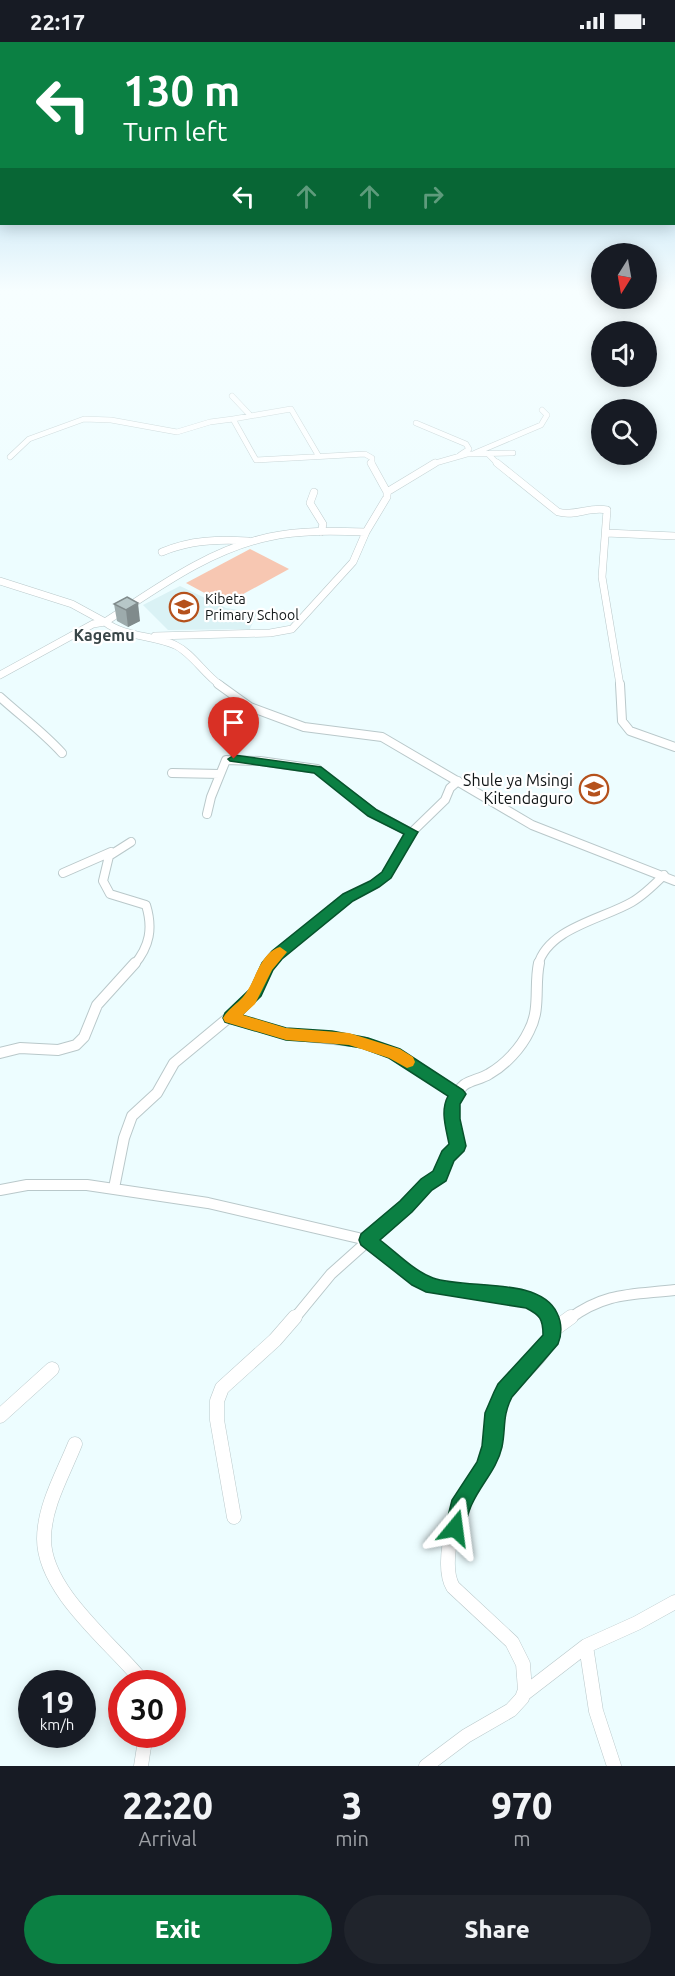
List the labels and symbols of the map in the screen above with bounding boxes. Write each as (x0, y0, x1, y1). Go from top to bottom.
north arrow (591, 243, 657, 309)
school or university icon: Kibeta Primary School (168, 591, 200, 623)
place label: Kibeta Primary School (205, 591, 299, 623)
district label: Kagemu (74, 626, 135, 644)
pin (208, 697, 259, 759)
place label: Shule ya Msingi Kitendaguro (463, 771, 573, 807)
school or university icon: Shule ya Msingi Kitendaguro (578, 773, 610, 805)
position arrow (423, 1496, 487, 1560)
speed limit sign: 30 (108, 1670, 186, 1748)

